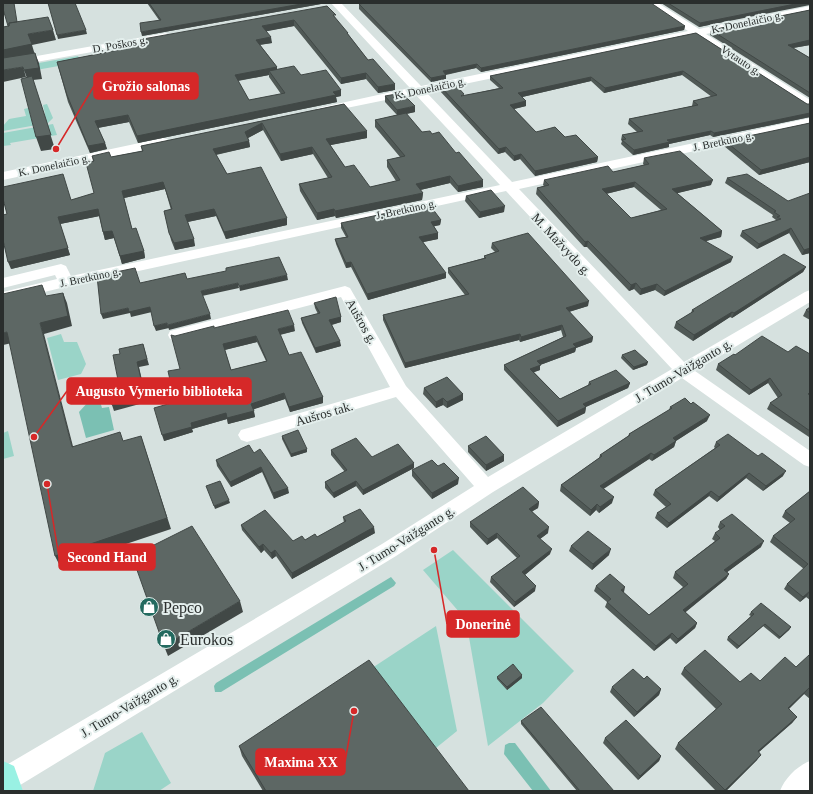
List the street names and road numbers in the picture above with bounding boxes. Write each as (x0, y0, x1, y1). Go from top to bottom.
street label: K. Donelaičio g. (710, 9, 784, 35)
street label: D. Poškos g. (92, 33, 149, 55)
street label: Vytauto g. (719, 43, 763, 77)
street label: K. Donelaičio g. (393, 75, 467, 101)
street label: J. Bretkūno g. (692, 129, 755, 153)
street label: K. Donelaičio g. (17, 152, 91, 178)
street label: J. Bretkūno g. (375, 197, 438, 221)
street label: M. Mažvydo g. (529, 210, 594, 279)
street label: J. Bretkūno g. (59, 265, 122, 289)
street label: Aušros g. (343, 296, 381, 347)
street label: J. Tumo-Vaižganto g. (632, 335, 735, 406)
street label: Aušros tak. (294, 398, 355, 429)
street label: J. Tumo-Vaižganto g. (355, 503, 457, 574)
street label: J. Tumo-Vaižganto g. (78, 670, 181, 741)

